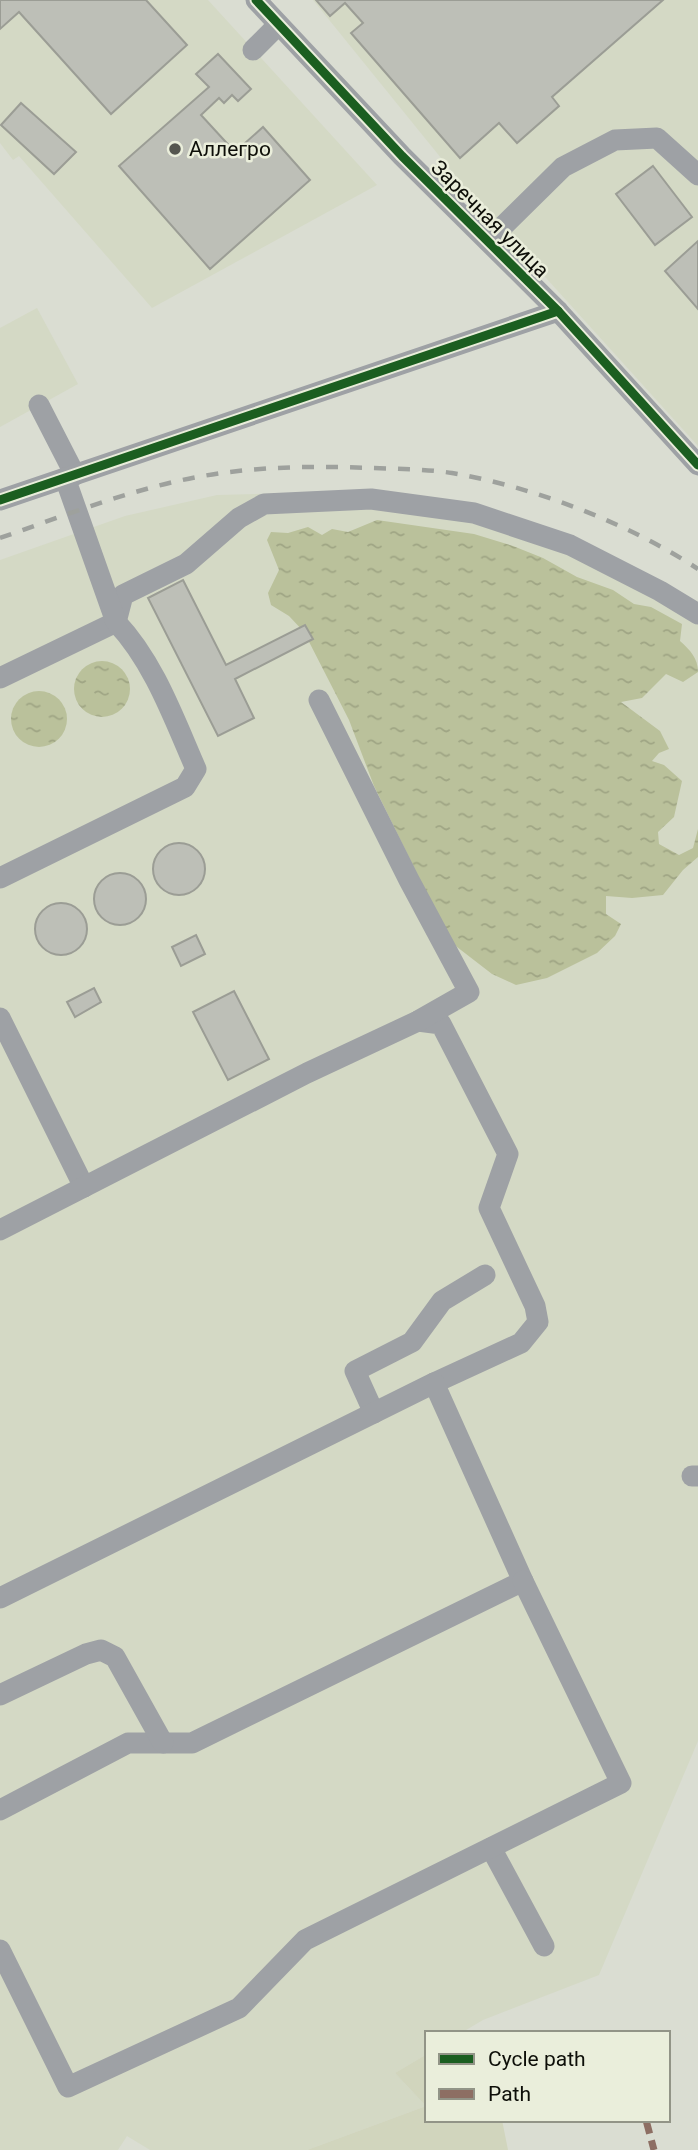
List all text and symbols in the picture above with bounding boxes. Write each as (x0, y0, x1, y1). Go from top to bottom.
place label: Аллегро (189, 137, 271, 161)
marker: Аллегро (167, 141, 183, 157)
street label: Заречная улица (426, 155, 554, 283)
legend (425, 2031, 670, 2122)
text: Cycle path (488, 2047, 586, 2071)
text: Path (488, 2082, 531, 2106)

